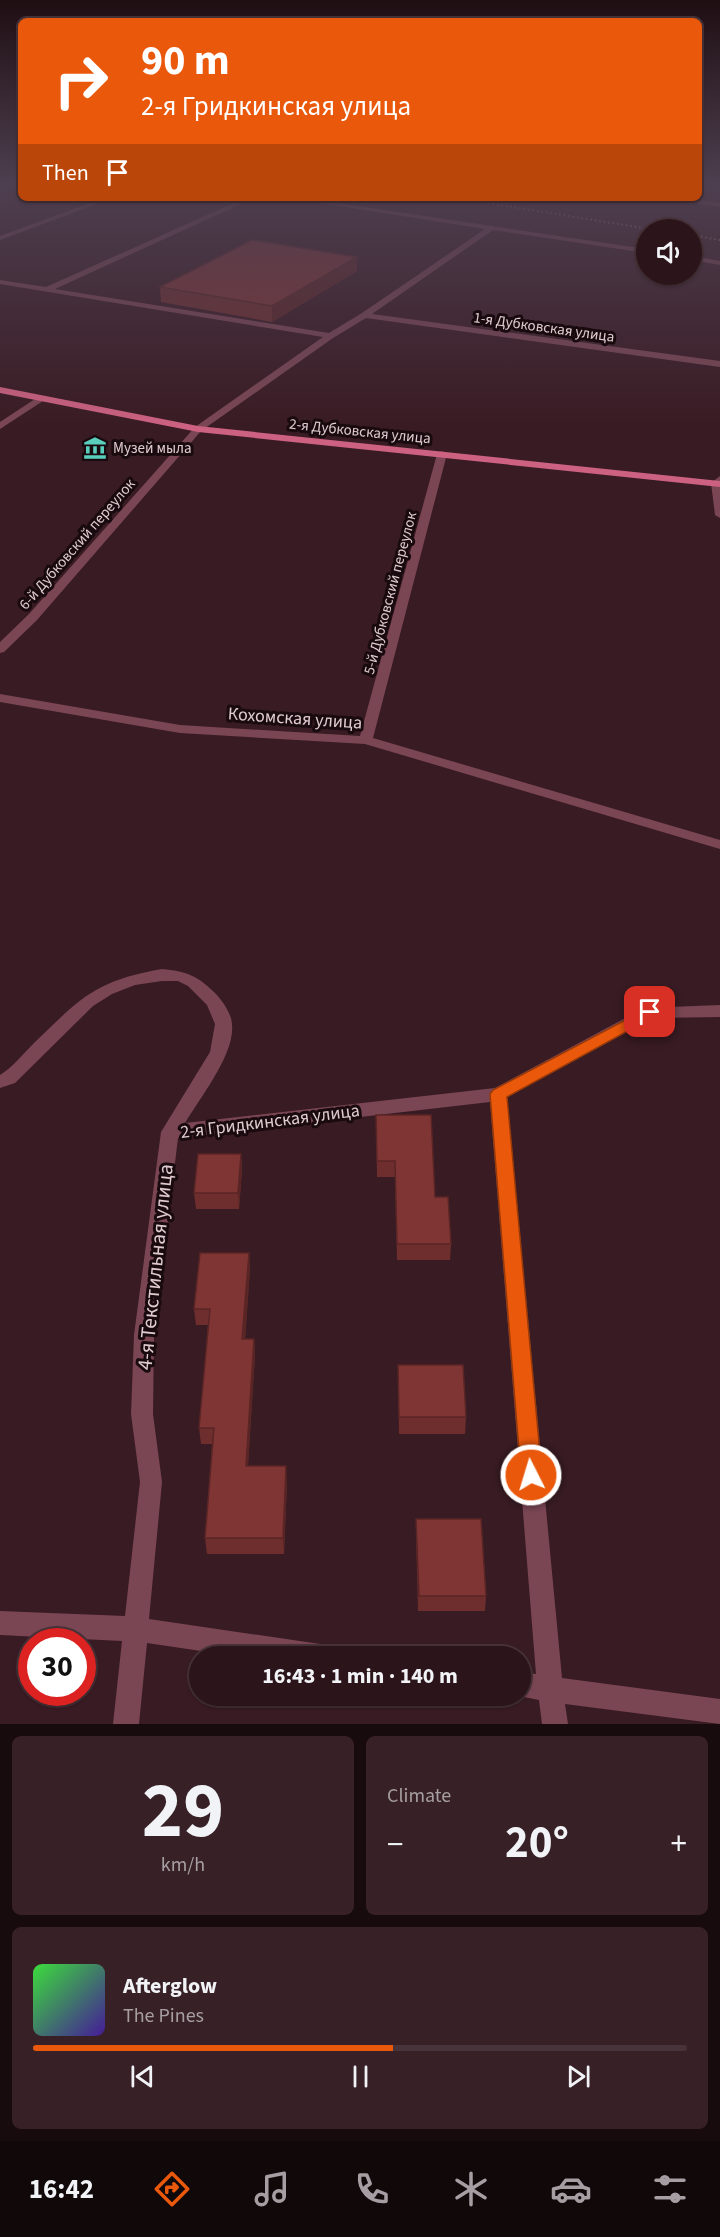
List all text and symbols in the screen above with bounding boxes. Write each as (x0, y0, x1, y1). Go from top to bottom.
text: 90 m (141, 31, 230, 91)
icon: right (42, 42, 120, 120)
text: 2-я Гридкинская улица (141, 87, 411, 126)
icon: arrive (101, 156, 134, 189)
text: Then (42, 157, 89, 189)
map controls (636, 219, 702, 285)
button: sound (636, 219, 702, 285)
street label: 1-я Дубковская улица (472, 307, 616, 348)
street label: 2-я Дубковская улица (288, 414, 432, 449)
museum icon: Музей мыла (82, 435, 108, 461)
place label: Музей мыла (113, 438, 192, 459)
street label: 6-й Дубковский переулок (14, 474, 141, 614)
street label: 5-й Дубковский переулок (359, 509, 422, 677)
street label: Кохомская улица (227, 701, 363, 736)
pin (624, 986, 675, 1037)
icon: arrive (633, 995, 666, 1028)
street label: 2-я Гридкинская улица (179, 1098, 361, 1145)
street label: 4-я Текстильная улица (129, 1163, 181, 1371)
position arrow (499, 1443, 563, 1507)
speed limit sign: 30 (18, 1628, 96, 1706)
text: 16:43 · 1 min · 140 m (262, 1660, 458, 1692)
text: 29 (142, 1756, 224, 1867)
text: Climate (387, 1782, 451, 1810)
text: 20° (505, 1811, 569, 1875)
text: − (387, 1821, 403, 1868)
text: + (671, 1821, 687, 1868)
text: km/h (161, 1851, 205, 1879)
text: Afterglow (123, 1970, 217, 2002)
text: The Pines (123, 2002, 204, 2030)
icon: previous (126, 2060, 159, 2093)
icon: pause (344, 2060, 377, 2093)
icon: next (562, 2060, 595, 2093)
icon: directions (151, 2168, 193, 2210)
icon: music (251, 2168, 293, 2210)
icon: phone (351, 2168, 393, 2210)
icon: climate (450, 2168, 492, 2210)
icon: car (550, 2168, 592, 2210)
icon: filters (649, 2168, 691, 2210)
text: 16:42 (29, 2170, 94, 2209)

